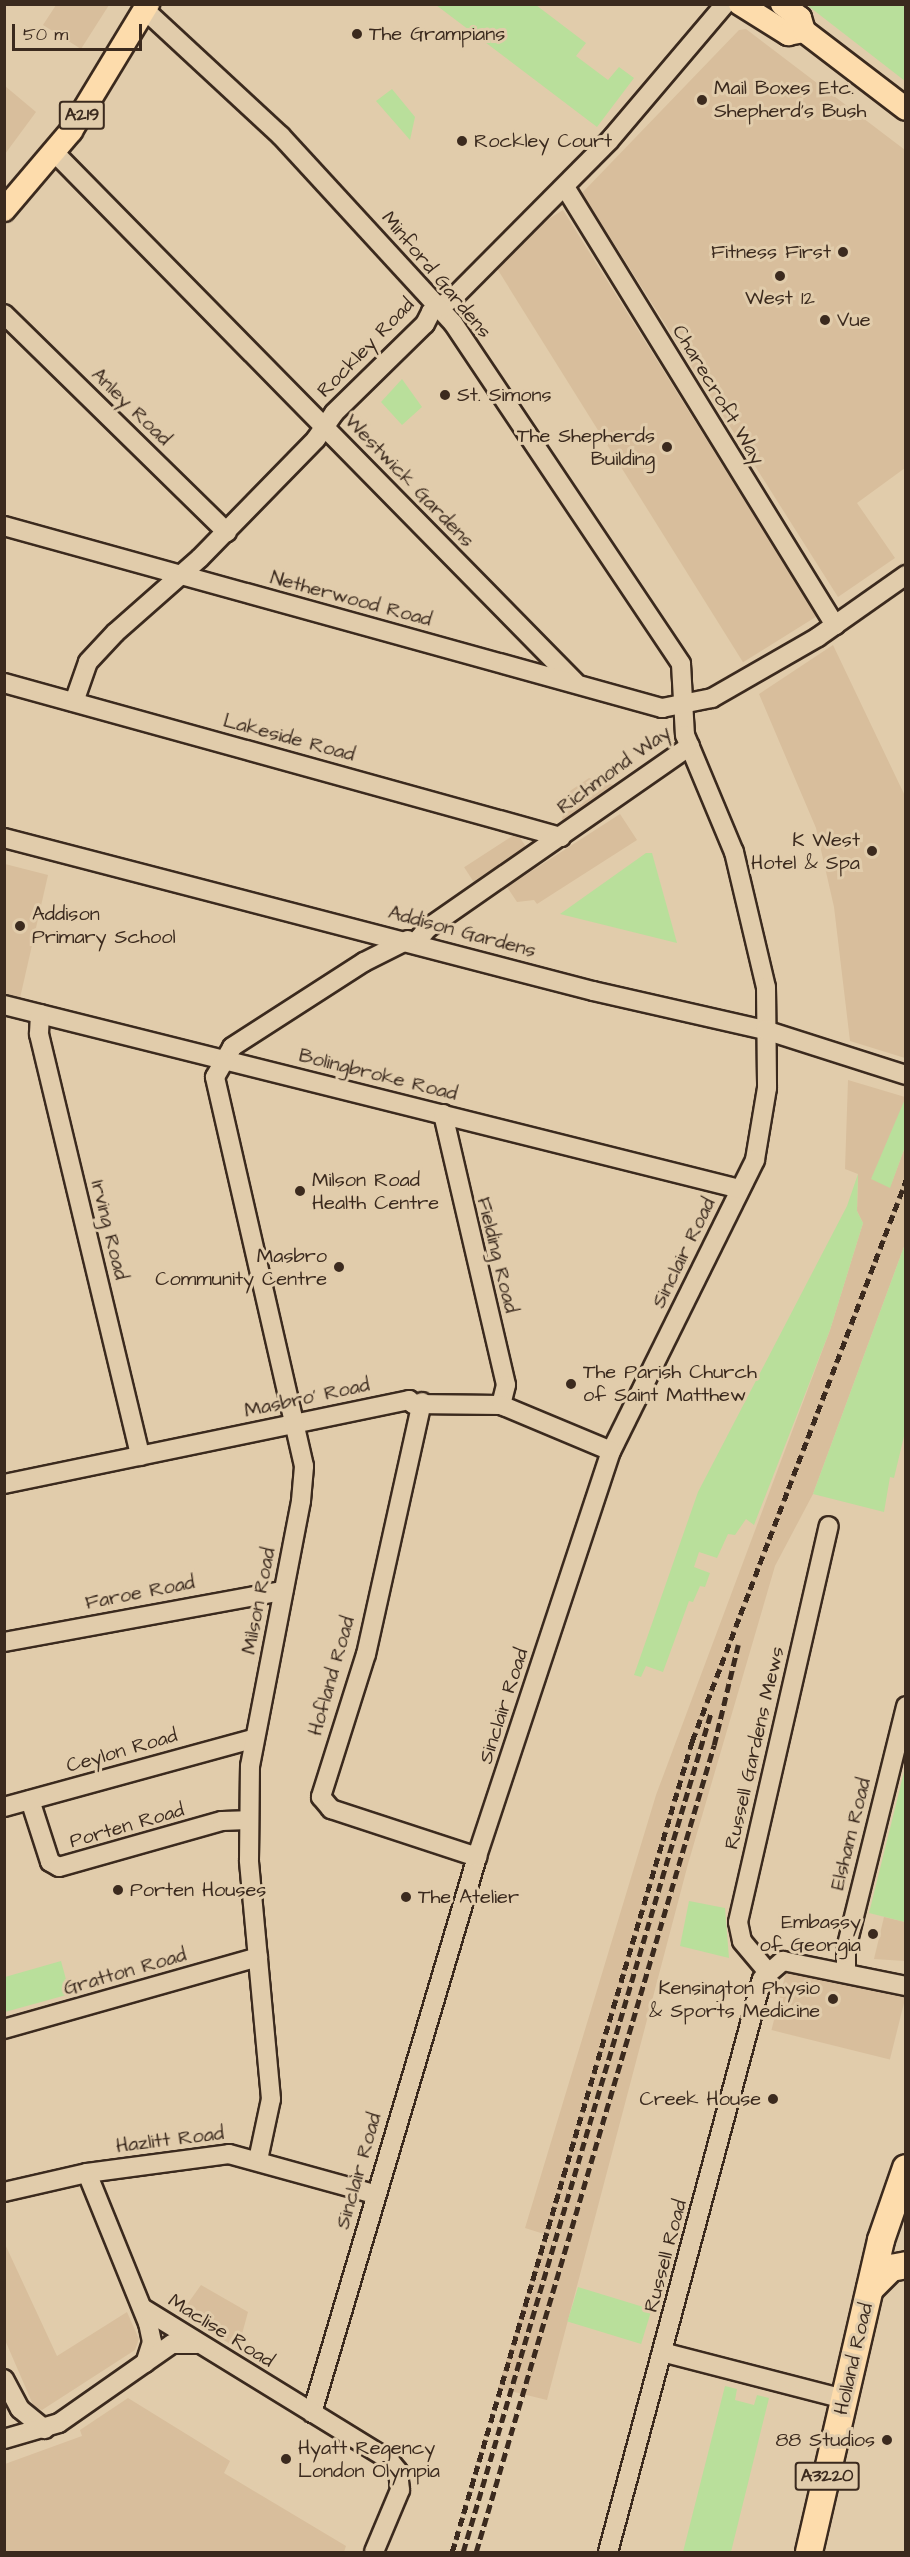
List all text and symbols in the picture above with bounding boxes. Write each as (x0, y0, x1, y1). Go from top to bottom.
scale bar (15, 12, 146, 50)
text: 50 m (23, 22, 68, 47)
place label: The Grampians (369, 22, 505, 46)
marker: The Grampians (350, 27, 364, 41)
place label: Mail Boxes Etc. Shepherd's Bush (714, 77, 866, 124)
marker: Mail Boxes Etc. Shepherd's Bush (695, 93, 709, 107)
road number: A219 (58, 100, 106, 130)
place label: Rockley Court (474, 129, 612, 153)
marker: Rockley Court (455, 134, 469, 148)
street label: Minford Gardens (376, 207, 496, 343)
place label: Fitness First (711, 240, 831, 264)
marker: Fitness First (836, 245, 850, 259)
marker: West 12 (773, 269, 787, 283)
place label: West 12 (745, 286, 815, 310)
street label: Rockley Road (312, 293, 420, 403)
place label: Vue (837, 308, 871, 332)
marker: Vue (818, 313, 832, 327)
street label: Charecroft Way (667, 321, 769, 469)
street label: Anley Road (86, 363, 176, 451)
place label: St. Simons (457, 383, 551, 407)
marker: St. Simons (438, 388, 452, 402)
street label: Westwick Gardens (339, 409, 479, 553)
place label: The Shepherds Building (517, 424, 655, 471)
marker: The Shepherds Building (660, 440, 674, 454)
street label: Netherwood Road (268, 566, 434, 632)
street label: Lakeside Road (221, 709, 357, 767)
street label: Richmond Way (552, 721, 676, 819)
place label: K West Hotel & Spa (751, 828, 860, 875)
marker: K West Hotel & Spa (865, 844, 879, 858)
street label: Addison Gardens (386, 901, 538, 963)
place label: Addison Primary School (32, 903, 176, 950)
marker: Addison Primary School (13, 919, 27, 933)
street label: Bolingbroke Road (296, 1044, 460, 1106)
place label: Milson Road Health Centre (312, 1168, 439, 1215)
street label: Irving Road (85, 1178, 133, 1282)
marker: Milson Road Health Centre (293, 1184, 307, 1198)
street label: Sinclair Road (647, 1194, 721, 1312)
street label: Fielding Road (471, 1195, 523, 1315)
place label: Masbro Community Centre (155, 1244, 327, 1291)
marker: Masbro Community Centre (332, 1260, 346, 1274)
place label: The Parish Church of Saint Matthew (583, 1360, 757, 1407)
street label: Masbro' Road (242, 1373, 372, 1423)
marker: The Parish Church of Saint Matthew (564, 1377, 578, 1391)
street label: Milson Road (237, 1546, 281, 1656)
street label: Faroe Road (83, 1571, 197, 1615)
street label: Hofland Road (304, 1614, 360, 1738)
street label: Russell Gardens Mews (720, 1644, 790, 1852)
street label: Sinclair Road (474, 1645, 534, 1767)
street label: Ceylon Road (64, 1724, 180, 1778)
street label: Elsham Road (825, 1775, 877, 1893)
street label: Porten Road (67, 1798, 187, 1854)
place label: Porten Houses (130, 1878, 266, 1902)
marker: Porten Houses (111, 1883, 125, 1897)
place label: The Atelier (418, 1885, 519, 1909)
marker: The Atelier (399, 1890, 413, 1904)
place label: Embassy of Georgia (759, 1910, 861, 1957)
marker: Embassy of Georgia (866, 1927, 880, 1941)
street label: Gratton Road (61, 1943, 189, 2001)
place label: Kensington Physio & Sports Medicine (649, 1976, 820, 2023)
marker: Kensington Physio & Sports Medicine (824, 1990, 842, 2008)
place label: Creek House (639, 2087, 761, 2111)
marker: Creek House (766, 2092, 780, 2106)
street label: Sinclair Road (331, 2110, 387, 2232)
street label: Hazlitt Road (115, 2121, 225, 2159)
street label: Russell Road (639, 2197, 693, 2315)
street label: Maclise Road (164, 2289, 278, 2373)
street label: Holland Road (829, 2301, 879, 2417)
place label: 88 Studios (775, 2428, 875, 2452)
marker: 88 Studios (880, 2433, 894, 2447)
place label: Hyatt Regency London Olympia (298, 2436, 440, 2483)
marker: Hyatt Regency London Olympia (279, 2452, 293, 2466)
road number: A3220 (794, 2461, 860, 2491)

